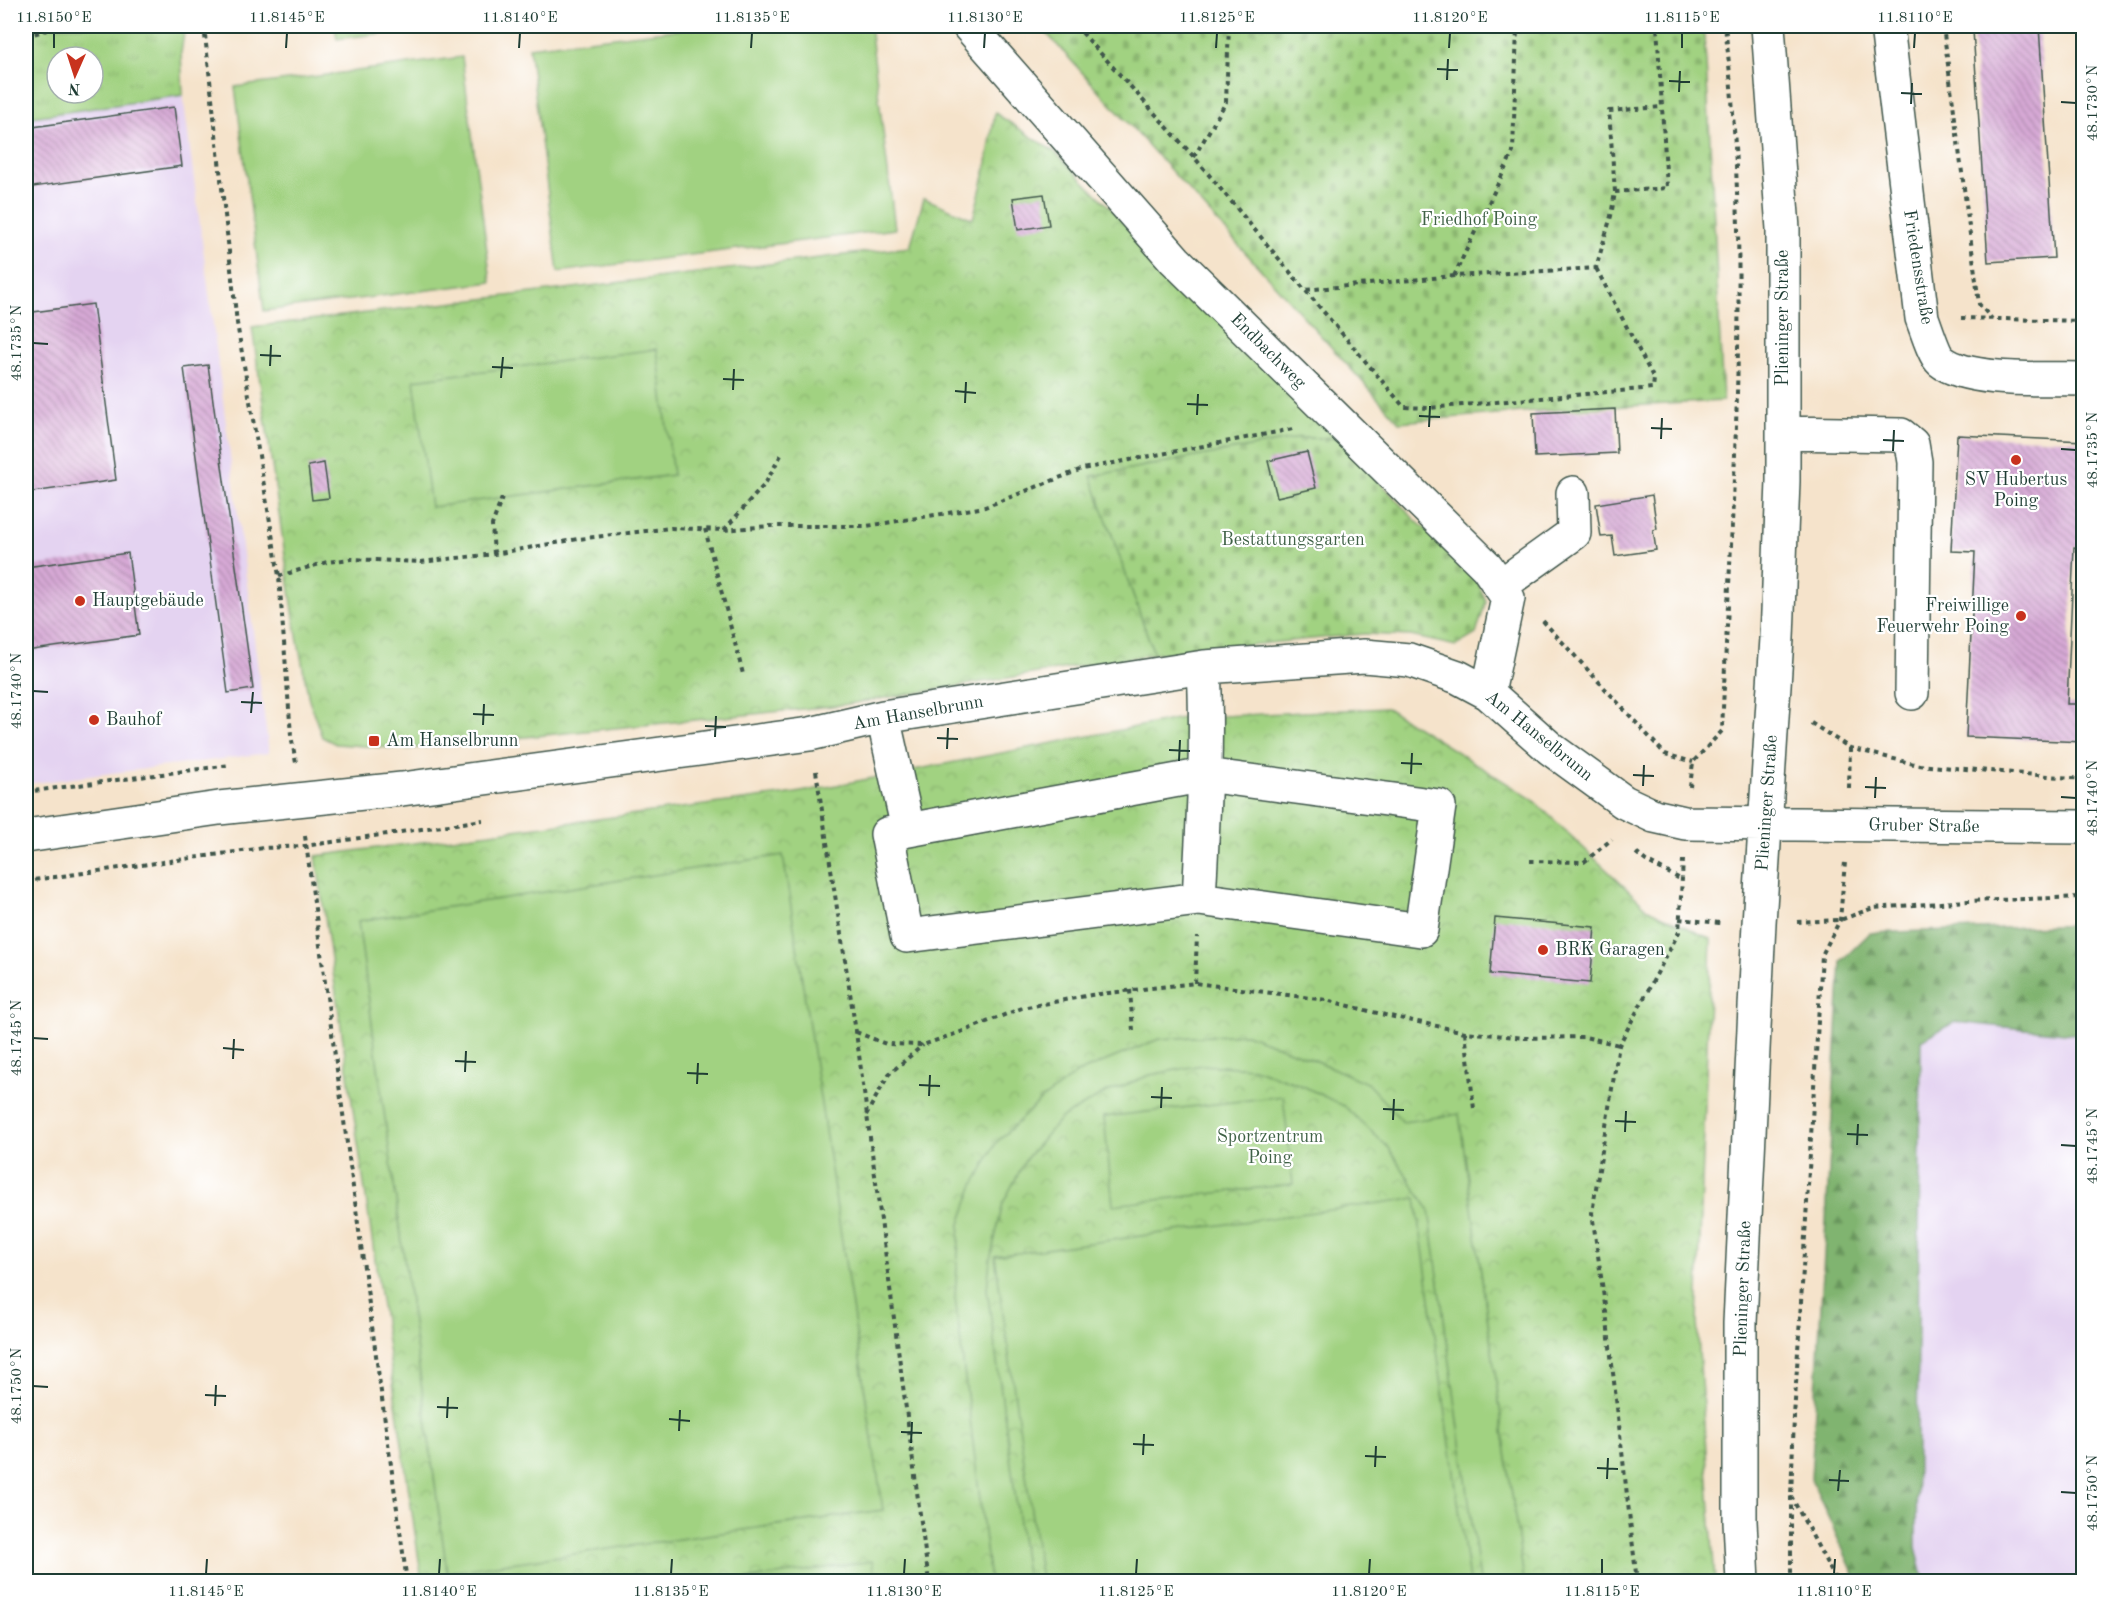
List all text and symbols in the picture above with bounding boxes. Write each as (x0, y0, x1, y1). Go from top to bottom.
text: 11.8150°E (16, 11, 92, 26)
text: 11.8145°E (249, 11, 325, 26)
text: 11.8140°E (482, 11, 558, 26)
text: 11.8135°E (714, 11, 790, 26)
text: 11.8130°E (947, 11, 1023, 26)
text: 11.8125°E (1179, 11, 1255, 26)
text: 11.8120°E (1412, 11, 1488, 26)
text: 11.8115°E (1644, 11, 1720, 26)
text: 11.8110°E (1877, 11, 1953, 26)
north arrow (45, 45, 105, 105)
text: 48.1730°N (2086, 64, 2101, 141)
text: N (67, 80, 81, 96)
street label: Friedensstraße (1900, 208, 1936, 326)
park label: Friedhof Poing (1421, 211, 1537, 229)
street label: Plieninger Straße (1774, 250, 1792, 386)
text: 48.1735°N (10, 304, 25, 381)
street label: Endbachweg (1227, 310, 1309, 392)
text: 48.1735°N (2086, 411, 2101, 488)
marker: SV Hubertus Poing (2009, 453, 2023, 467)
place label: SV Hubertus Poing (1965, 471, 2067, 510)
park label: Bestattungsgarten (1221, 531, 1365, 549)
place label: Hauptgebäude (92, 592, 204, 610)
marker: Hauptgebäude (73, 594, 87, 608)
place label: Freiwillige Feuerwehr Poing (1876, 597, 2009, 636)
marker: Freiwillige Feuerwehr Poing (2014, 609, 2028, 623)
text: 48.1740°N (10, 652, 25, 729)
street label: Am Hanselbrunn (1482, 687, 1596, 785)
street label: Am Hanselbrunn (851, 693, 985, 733)
place label: Bauhof (106, 711, 163, 729)
marker: Bauhof (87, 713, 101, 727)
place label: Am Hanselbrunn (386, 732, 519, 750)
marker: Am Hanselbrunn (367, 734, 381, 748)
street label: Plieninger Straße (1753, 734, 1781, 872)
text: 48.1740°N (2086, 759, 2101, 836)
street label: Gruber Straße (1868, 816, 1980, 836)
place label: BRK Garagen (1555, 941, 1665, 959)
marker: BRK Garagen (1536, 943, 1550, 957)
text: 48.1745°N (10, 999, 25, 1076)
text: 48.1745°N (2086, 1107, 2101, 1184)
park label: Sportzentrum Poing (1217, 1128, 1323, 1167)
street label: Plieninger Straße (1732, 1221, 1754, 1357)
text: 48.1750°N (10, 1347, 25, 1424)
text: 48.1750°N (2086, 1454, 2101, 1531)
text: 11.8145°E (168, 1585, 244, 1600)
text: 11.8140°E (401, 1585, 477, 1600)
text: 11.8135°E (633, 1585, 709, 1600)
text: 11.8130°E (866, 1585, 942, 1600)
text: 11.8125°E (1098, 1585, 1174, 1600)
text: 11.8120°E (1331, 1585, 1407, 1600)
text: 11.8115°E (1564, 1585, 1640, 1600)
text: 11.8110°E (1796, 1585, 1872, 1600)

